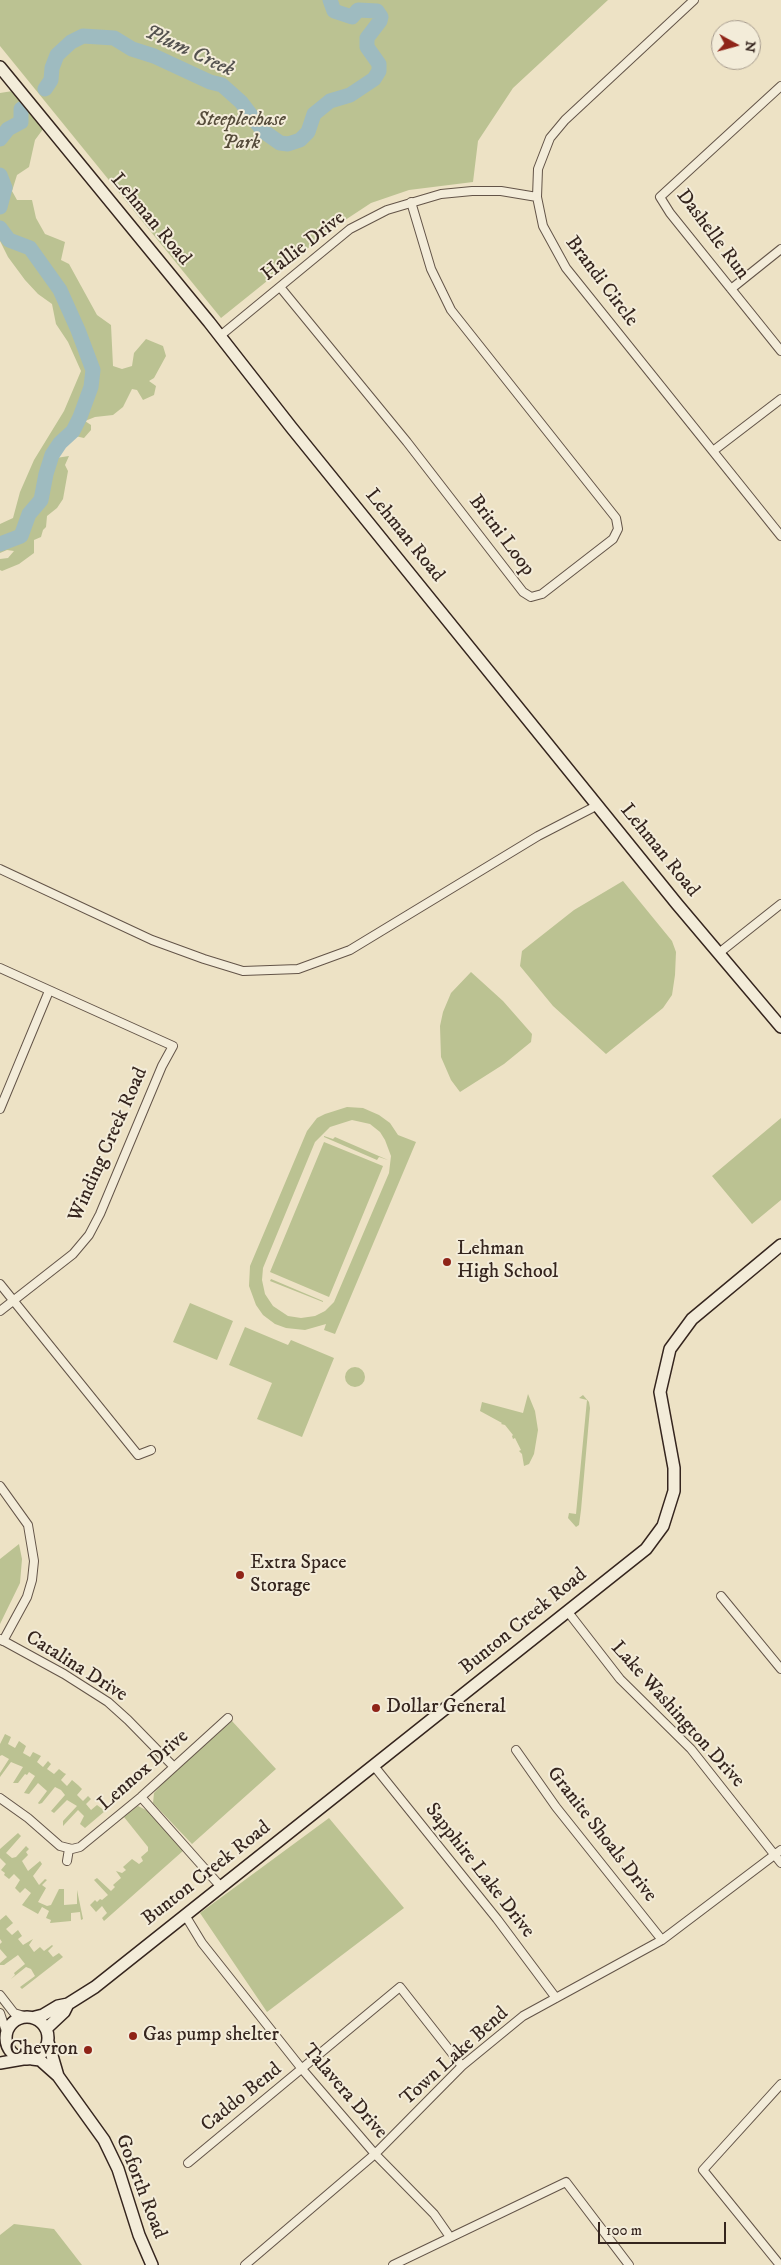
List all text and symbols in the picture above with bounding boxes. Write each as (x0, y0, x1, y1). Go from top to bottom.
water label: Plum Creek (140, 20, 238, 84)
north arrow (711, 20, 761, 70)
text: N (740, 40, 760, 54)
park label: Steeplechase Park (196, 109, 286, 156)
street label: Lehman Road (105, 169, 195, 271)
street label: Dashelle Run (670, 185, 754, 285)
street label: Hallie Drive (257, 207, 351, 287)
street label: Brandi Circle (559, 232, 643, 332)
street label: Lehman Road (359, 485, 449, 587)
street label: Britni Loop (463, 491, 539, 581)
street label: Lehman Road (614, 800, 704, 902)
street label: Winding Creek Road (64, 1064, 154, 1226)
place label: Lehman High School (457, 1238, 558, 1285)
marker: Lehman High School (441, 1256, 453, 1268)
place label: Extra Space Storage (250, 1552, 347, 1599)
street label: Bunton Creek Road (456, 1563, 592, 1681)
marker: Extra Space Storage (234, 1569, 246, 1581)
street label: Catalina Drive (21, 1626, 131, 1708)
street label: Lake Washington Drive (605, 1637, 749, 1793)
place label: Dollar General (386, 1696, 506, 1720)
marker: Dollar General (370, 1702, 382, 1714)
street label: Lennox Drive (94, 1725, 194, 1817)
street label: Granite Shoals Drive (541, 1763, 661, 1907)
street label: Sapphire Lake Drive (419, 1799, 539, 1943)
street label: Bunton Creek Road (138, 1816, 276, 1932)
street label: Town Lake Bend (396, 2002, 514, 2112)
place label: Gas pump shelter (143, 2024, 279, 2048)
marker: Gas pump shelter (127, 2030, 139, 2042)
place label: Chevron (10, 2038, 78, 2062)
street label: Talavera Drive (296, 2040, 392, 2144)
marker: Chevron (82, 2044, 94, 2056)
street label: Caddo Bend (197, 2058, 287, 2138)
street label: Goforth Road (109, 2132, 171, 2242)
scale bar (601, 2212, 728, 2244)
text: 100 m (606, 2221, 642, 2240)

